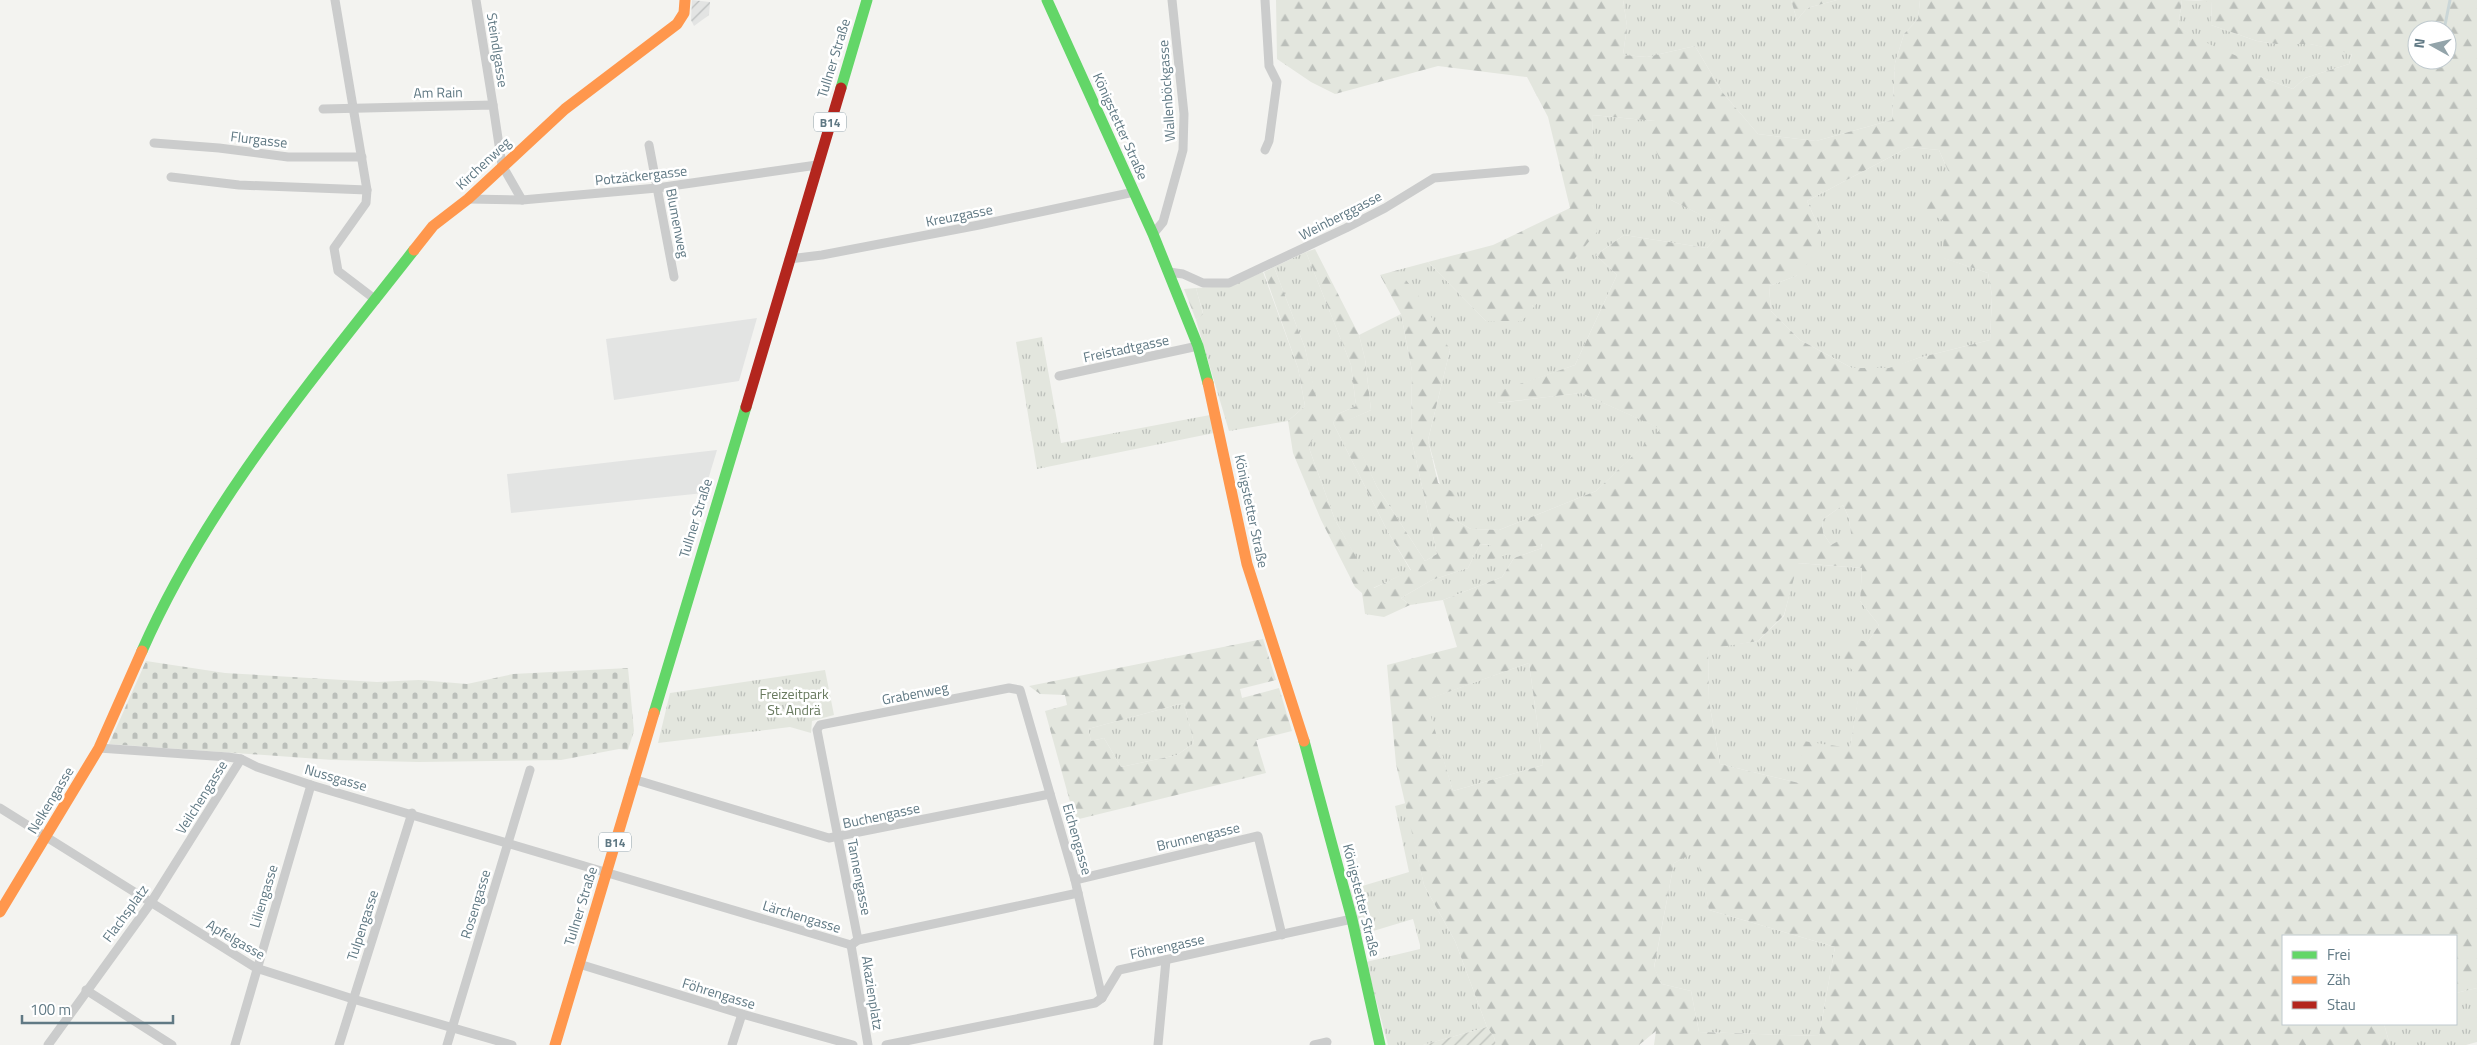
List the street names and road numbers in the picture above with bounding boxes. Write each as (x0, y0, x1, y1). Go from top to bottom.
street label: Steindlgasse (482, 11, 514, 89)
street label: Tullner Straße (811, 16, 855, 100)
street label: Wallenböckgasse (1152, 39, 1180, 143)
street label: Königstetter Straße (1088, 69, 1154, 183)
street label: Am Rain (413, 81, 463, 103)
road number: B14 (814, 112, 846, 132)
street label: Flurgasse (229, 125, 289, 153)
street label: Kirchenweg (451, 132, 515, 194)
street label: Potzäckergasse (594, 160, 688, 190)
street label: Weinberggasse (1295, 185, 1385, 245)
street label: Blumenweg (661, 186, 695, 260)
street label: Kreuzgasse (924, 198, 994, 232)
street label: Freistadtgasse (1081, 329, 1171, 367)
street label: Königstetter Straße (1230, 452, 1274, 570)
street label: Tullner Straße (673, 476, 717, 560)
street label: Grabenweg (880, 676, 950, 710)
street label: Veilchengasse (170, 756, 232, 838)
street label: Nussgasse (302, 758, 370, 796)
street label: Nelkengasse (22, 762, 78, 838)
street label: Buchengasse (840, 797, 922, 833)
street label: Eichengasse (1058, 801, 1098, 877)
street label: Brunnengasse (1154, 816, 1242, 856)
road number: B14 (599, 832, 631, 852)
street label: Tannengasse (842, 837, 878, 917)
street label: Königstetter Straße (1338, 841, 1386, 959)
street label: Liliengasse (243, 862, 283, 930)
street label: Tullner Straße (558, 864, 602, 948)
street label: Rosengasse (455, 867, 495, 941)
street label: Flachsplatz (97, 880, 153, 946)
street label: Tulpengasse (341, 887, 383, 963)
street label: Lärchengasse (760, 894, 844, 938)
street label: Apfelgasse (203, 914, 269, 964)
street label: Föhrengasse (1128, 928, 1206, 964)
street label: Akazienplatz (857, 954, 889, 1032)
street label: Föhrengasse (680, 972, 758, 1014)

